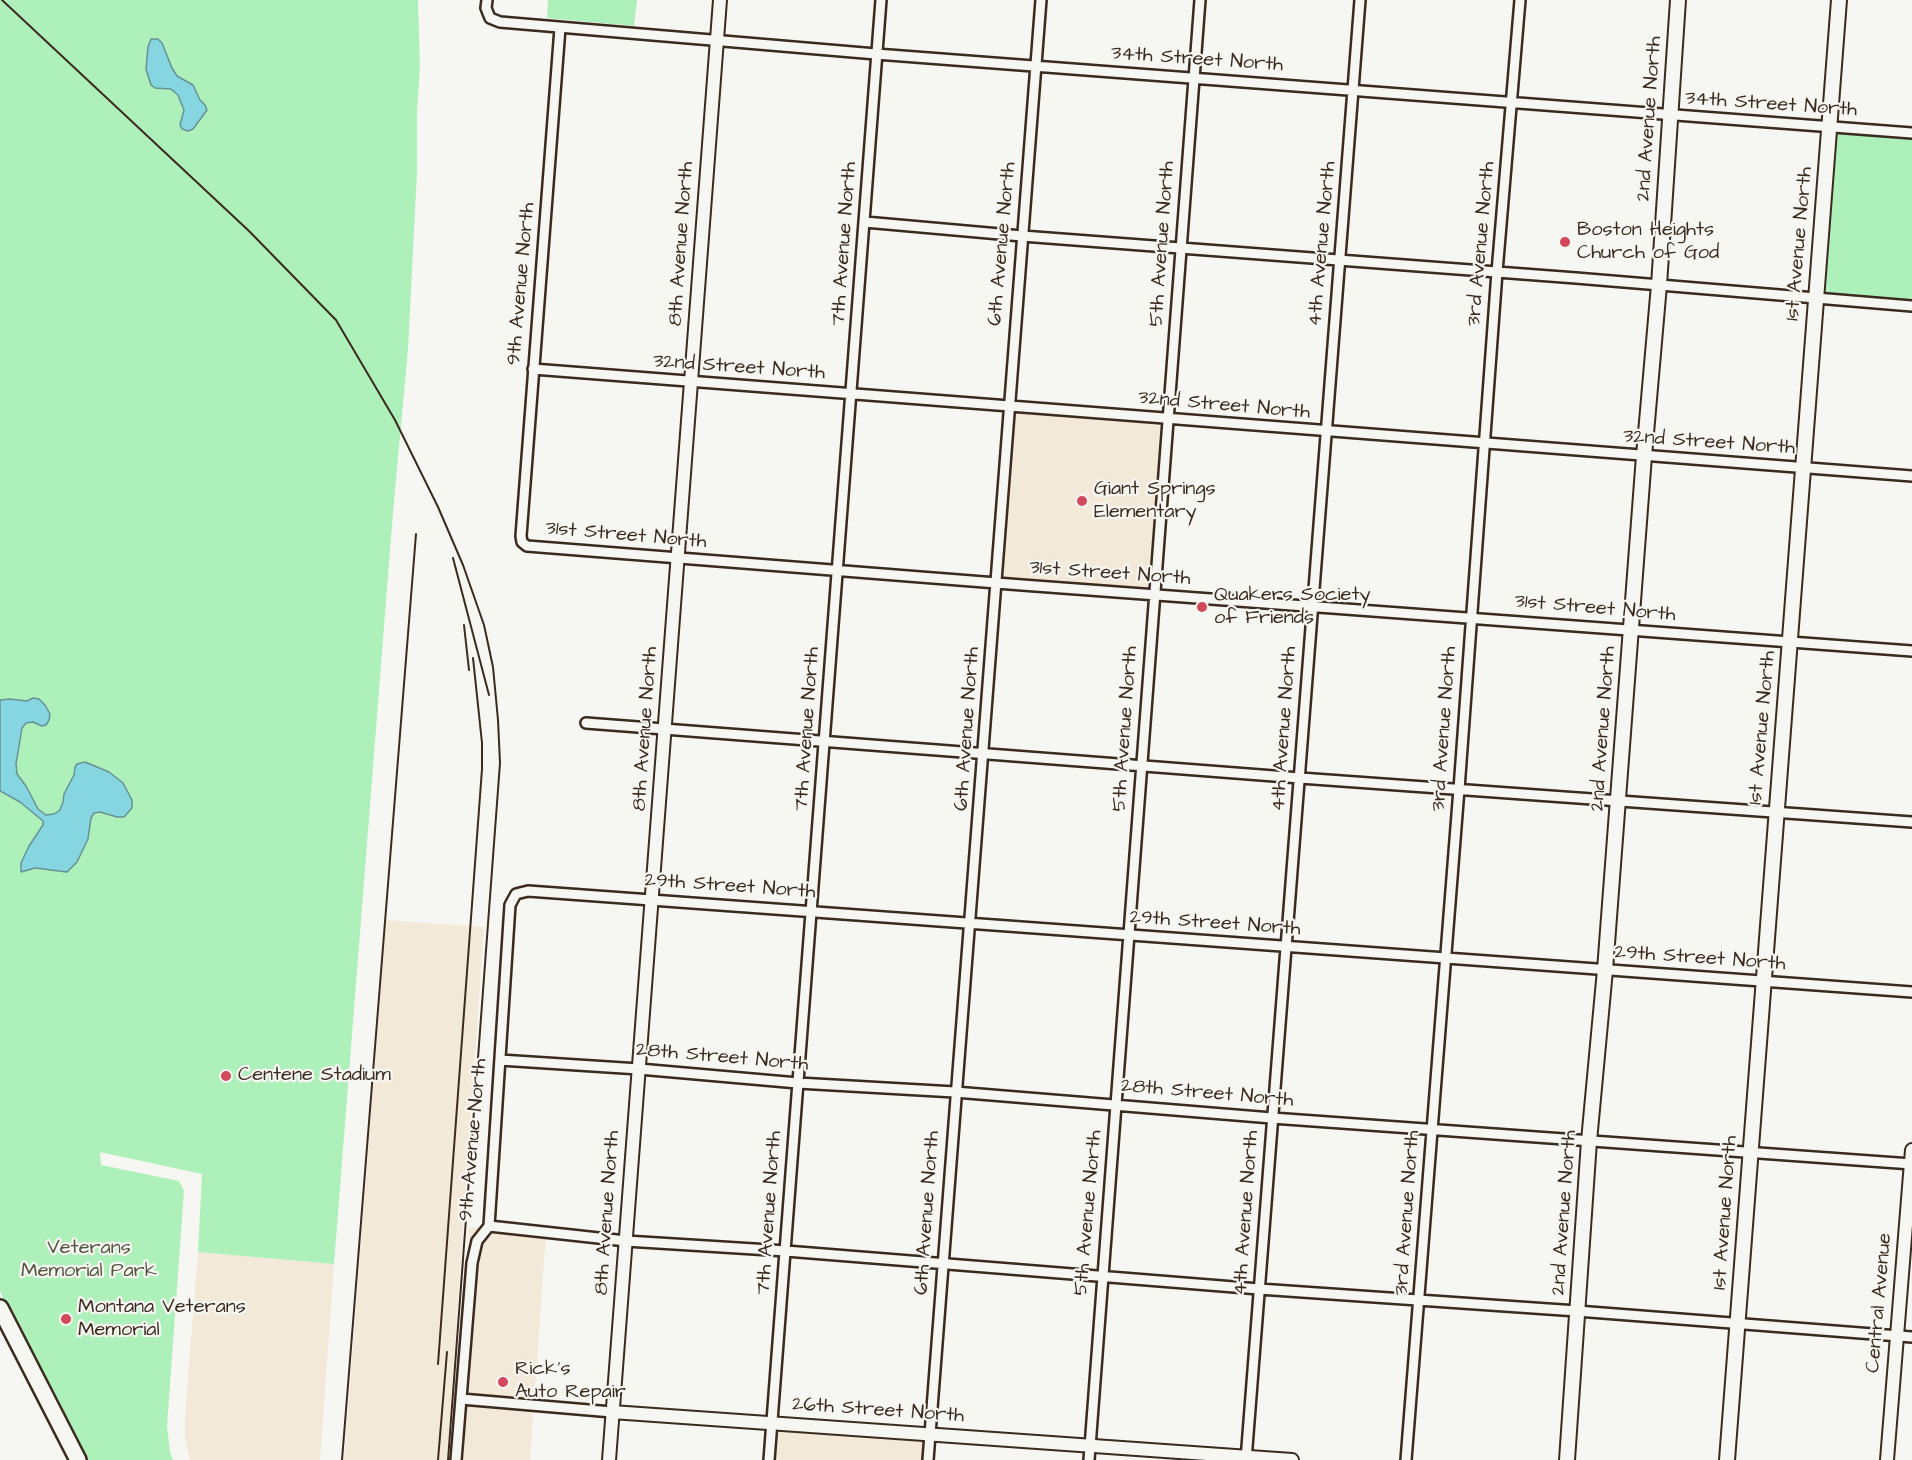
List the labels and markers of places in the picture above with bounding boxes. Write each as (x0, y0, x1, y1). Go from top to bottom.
place label: Boston Heights Church of God (1577, 219, 1719, 266)
marker: Boston Heights Church of God (1558, 235, 1572, 249)
place label: Giant Springs Elementary (1094, 478, 1216, 525)
marker: Giant Springs Elementary (1075, 494, 1089, 508)
place label: Quakers Society of Friends (1214, 584, 1370, 631)
marker: Quakers Society of Friends (1195, 600, 1209, 614)
place label: Centene Stadium (238, 1064, 391, 1088)
marker: Centene Stadium (219, 1069, 233, 1083)
place label: Montana Veterans Memorial (78, 1296, 246, 1343)
marker: Montana Veterans Memorial (59, 1312, 73, 1326)
place label: Rick's Auto Repair (515, 1358, 626, 1405)
marker: Rick's Auto Repair (496, 1375, 510, 1389)

